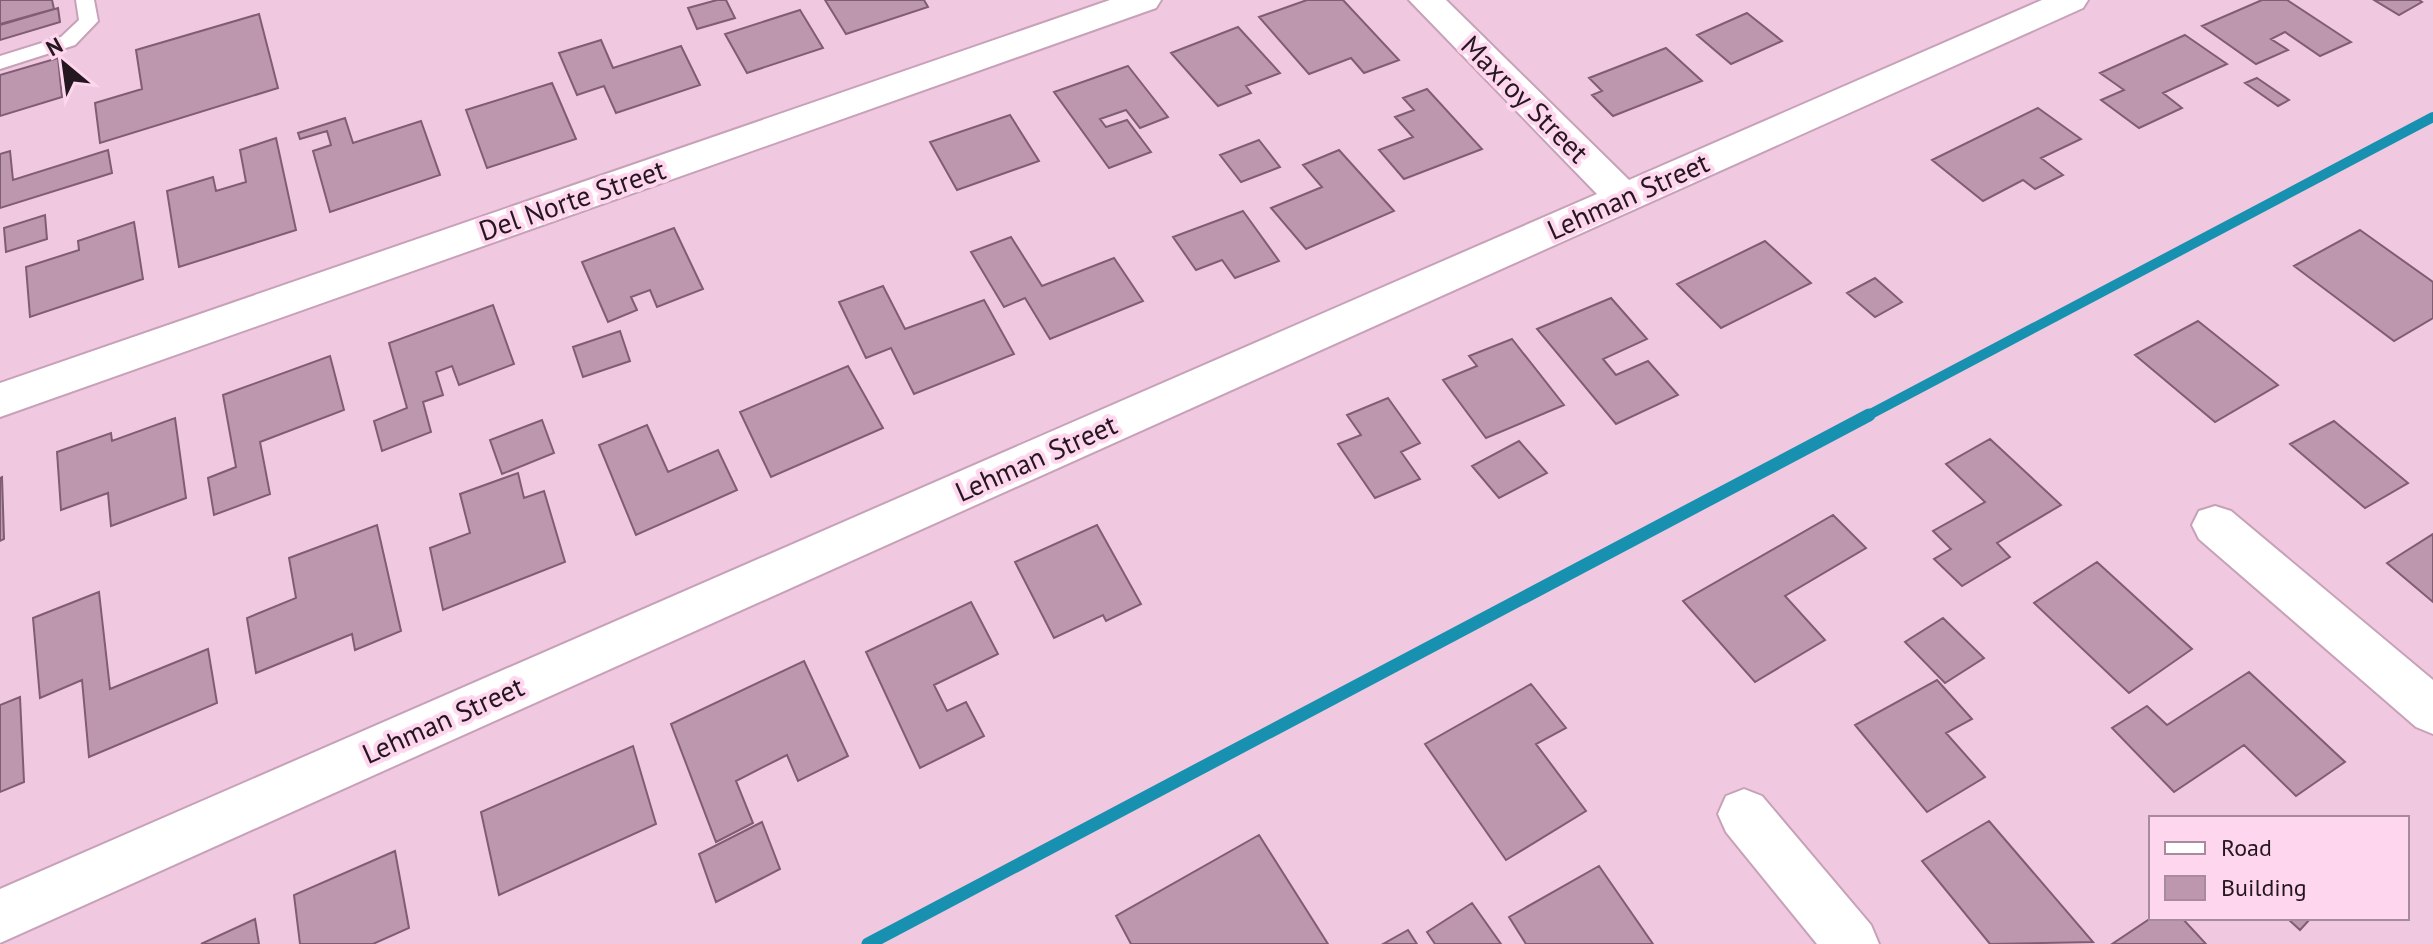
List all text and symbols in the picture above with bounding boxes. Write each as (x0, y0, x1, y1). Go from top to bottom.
north arrow (24, 24, 104, 104)
street label: Maxroy Street (1454, 27, 1597, 171)
text: N (41, 31, 67, 62)
street label: Lehman Street (1541, 143, 1715, 248)
street label: Del Norte Street (474, 150, 670, 249)
street label: Lehman Street (949, 405, 1123, 510)
street label: Lehman Street (356, 667, 530, 772)
legend (2149, 816, 2409, 920)
text: Road (2221, 832, 2272, 863)
text: Building (2221, 872, 2307, 903)

